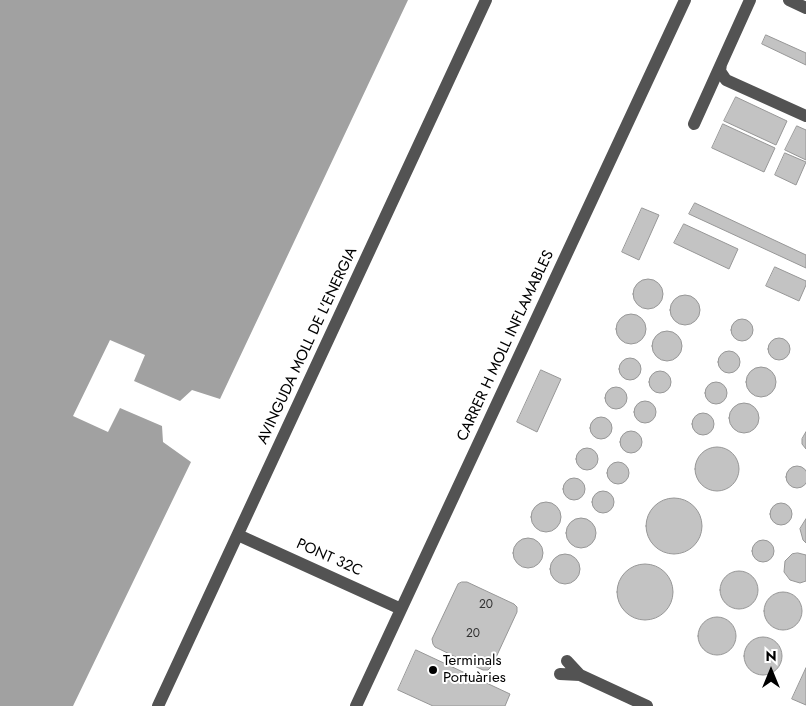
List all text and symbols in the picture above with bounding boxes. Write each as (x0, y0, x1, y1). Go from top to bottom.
street label: AVINGUDA MOLL DE L'ENERGIA (254, 245, 362, 447)
street label: CARRER H MOLL INFLAMABLES (454, 248, 558, 444)
street label: PONT 32C (293, 536, 365, 580)
house number: 20 (479, 598, 493, 612)
house number: 20 (466, 627, 480, 641)
north arrow (746, 646, 796, 696)
text: N (765, 646, 777, 666)
place label: Terminals Portuàries (443, 652, 506, 687)
marker: Terminals Portuàries (427, 664, 439, 676)

